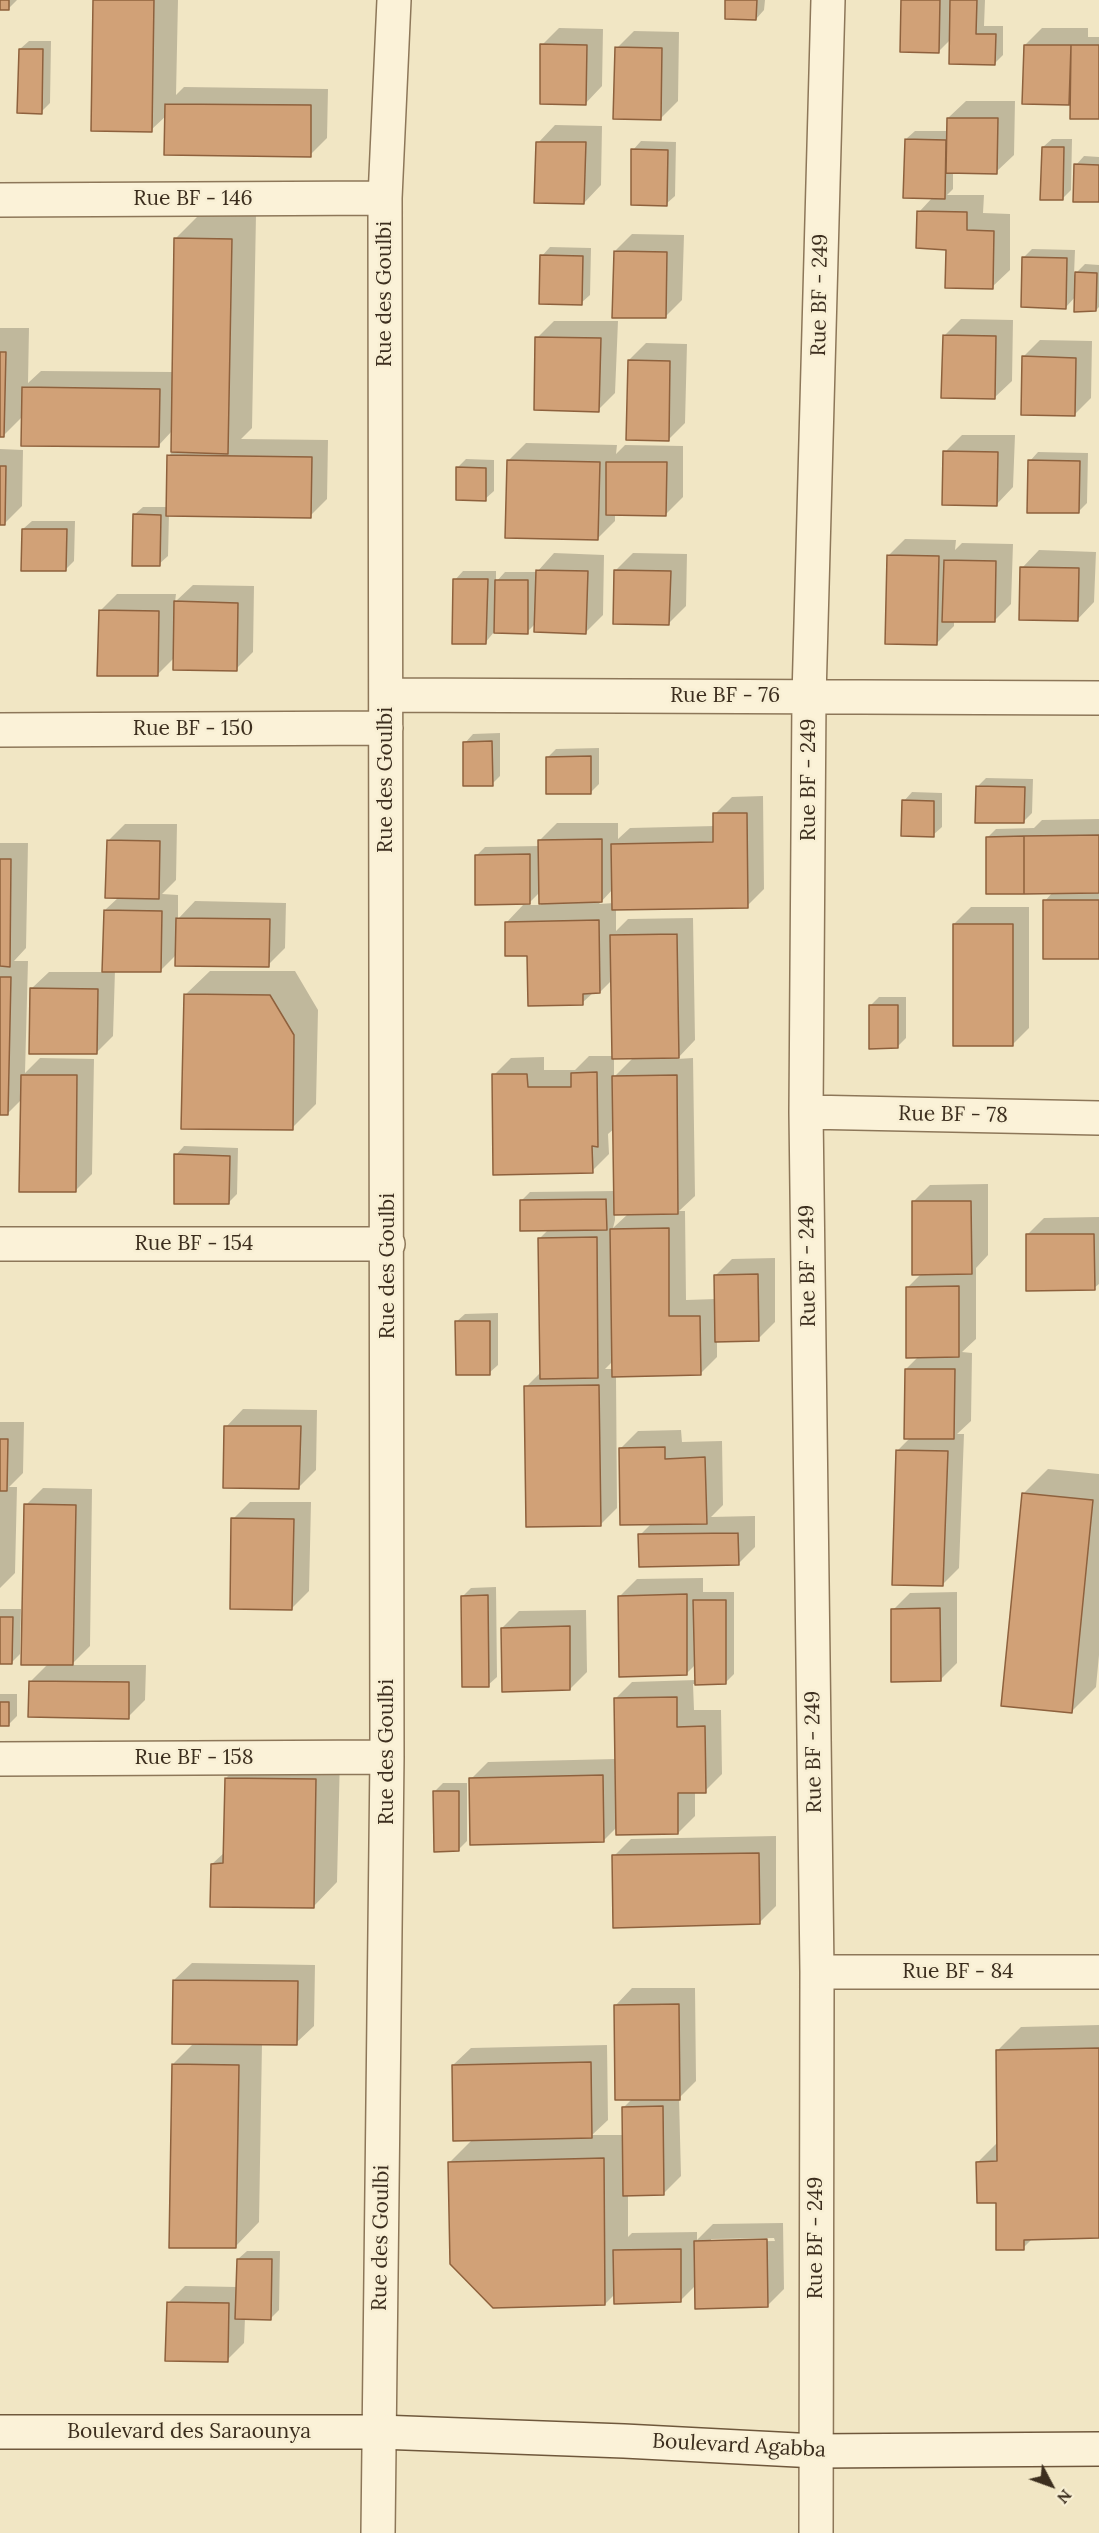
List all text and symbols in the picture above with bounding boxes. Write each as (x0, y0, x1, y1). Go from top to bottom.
street label: Rue BF - 146 (133, 186, 253, 212)
street label: Rue des Goulbi (372, 221, 398, 367)
street label: Rue BF - 249 (806, 233, 834, 357)
street label: Rue BF - 76 (670, 683, 780, 709)
street label: Rue des Goulbi (373, 707, 399, 853)
street label: Rue BF - 150 (133, 716, 253, 742)
street label: Rue BF - 249 (796, 719, 822, 841)
street label: Rue BF - 78 (898, 1101, 1008, 1129)
street label: Rue des Goulbi (375, 1193, 401, 1339)
street label: Rue BF - 249 (794, 1204, 822, 1328)
street label: Rue BF - 154 (135, 1231, 253, 1257)
street label: Rue des Goulbi (374, 1679, 400, 1825)
street label: Rue BF - 249 (800, 1690, 828, 1814)
street label: Rue BF - 158 (134, 1745, 254, 1771)
street label: Rue BF - 84 (902, 1959, 1014, 1985)
street label: Rue des Goulbi (367, 2165, 395, 2311)
street label: Rue BF - 249 (803, 2177, 829, 2299)
street label: Boulevard des Saraounya (67, 2419, 311, 2445)
street label: Boulevard Agabba (651, 2429, 827, 2463)
north arrow (1021, 2455, 1081, 2515)
text: N (1053, 2486, 1076, 2508)

